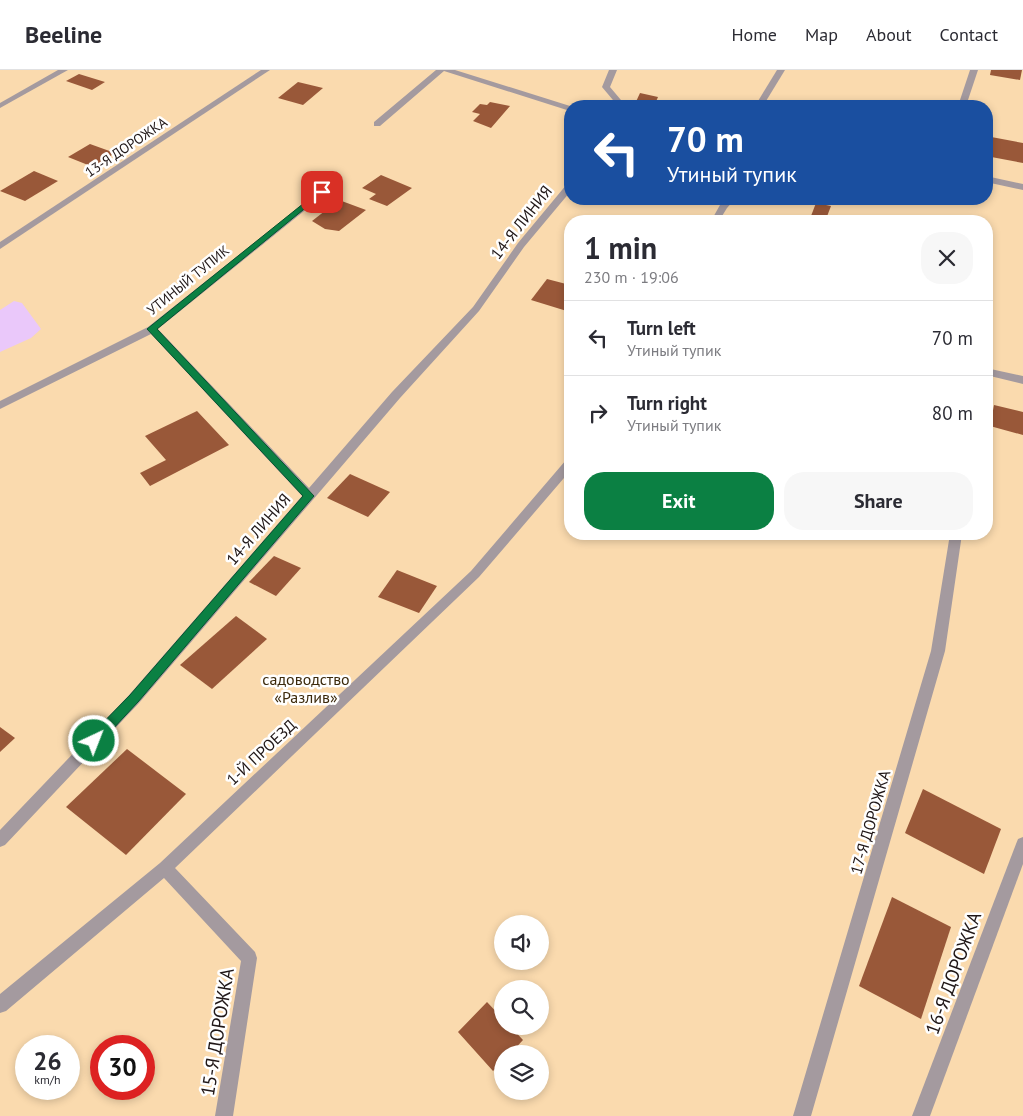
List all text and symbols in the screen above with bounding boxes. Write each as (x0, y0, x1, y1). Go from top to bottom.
text: Beeline (25, 19, 102, 50)
text: Home (731, 23, 777, 46)
text: Map (805, 23, 838, 46)
text: About (866, 23, 912, 46)
text: Contact (940, 23, 998, 46)
street label: 13-Я ДОРОЖКА (82, 112, 171, 181)
text: 70 m (667, 116, 744, 162)
icon: left (584, 120, 649, 185)
text: Утиный тупик (667, 160, 797, 188)
pin (301, 171, 343, 213)
icon: arrive (308, 178, 336, 206)
street label: 14-Я ЛИНИЯ (486, 181, 556, 263)
text: 1 min (584, 228, 657, 267)
button: close (921, 232, 973, 284)
street label: УТИНЫЙ ТУПИК (143, 241, 233, 319)
text: 230 m · 19:06 (584, 267, 679, 287)
text: Turn left (627, 316, 696, 340)
icon: left (584, 324, 612, 352)
text: 70 m (932, 326, 973, 350)
text: Утиный тупик (627, 340, 721, 360)
text: Turn right (627, 391, 707, 415)
icon: right (584, 399, 612, 427)
text: 80 m (932, 401, 973, 425)
text: Утиный тупик (627, 415, 721, 435)
button: Exit (584, 472, 774, 530)
button: Share (784, 472, 973, 530)
street label: 14-Я ЛИНИЯ (222, 489, 294, 569)
park label: садоводство «Разлив» (262, 669, 350, 707)
position arrow (67, 714, 119, 766)
street label: 1-Й ПРОЕЗД (222, 715, 300, 789)
street label: 17-Я ДОРОЖКА (846, 767, 895, 877)
street label: 16-Я ДОРОЖКА (920, 908, 986, 1038)
map controls (494, 915, 549, 1100)
button: sound (494, 915, 549, 970)
street label: 15-Я ДОРОЖКА (195, 966, 239, 1098)
button: search (494, 980, 549, 1035)
speed limit sign: 30 (90, 1035, 155, 1100)
text: 26 (33, 1045, 62, 1077)
button: layers (494, 1045, 549, 1100)
text: km/h (34, 1072, 61, 1087)

